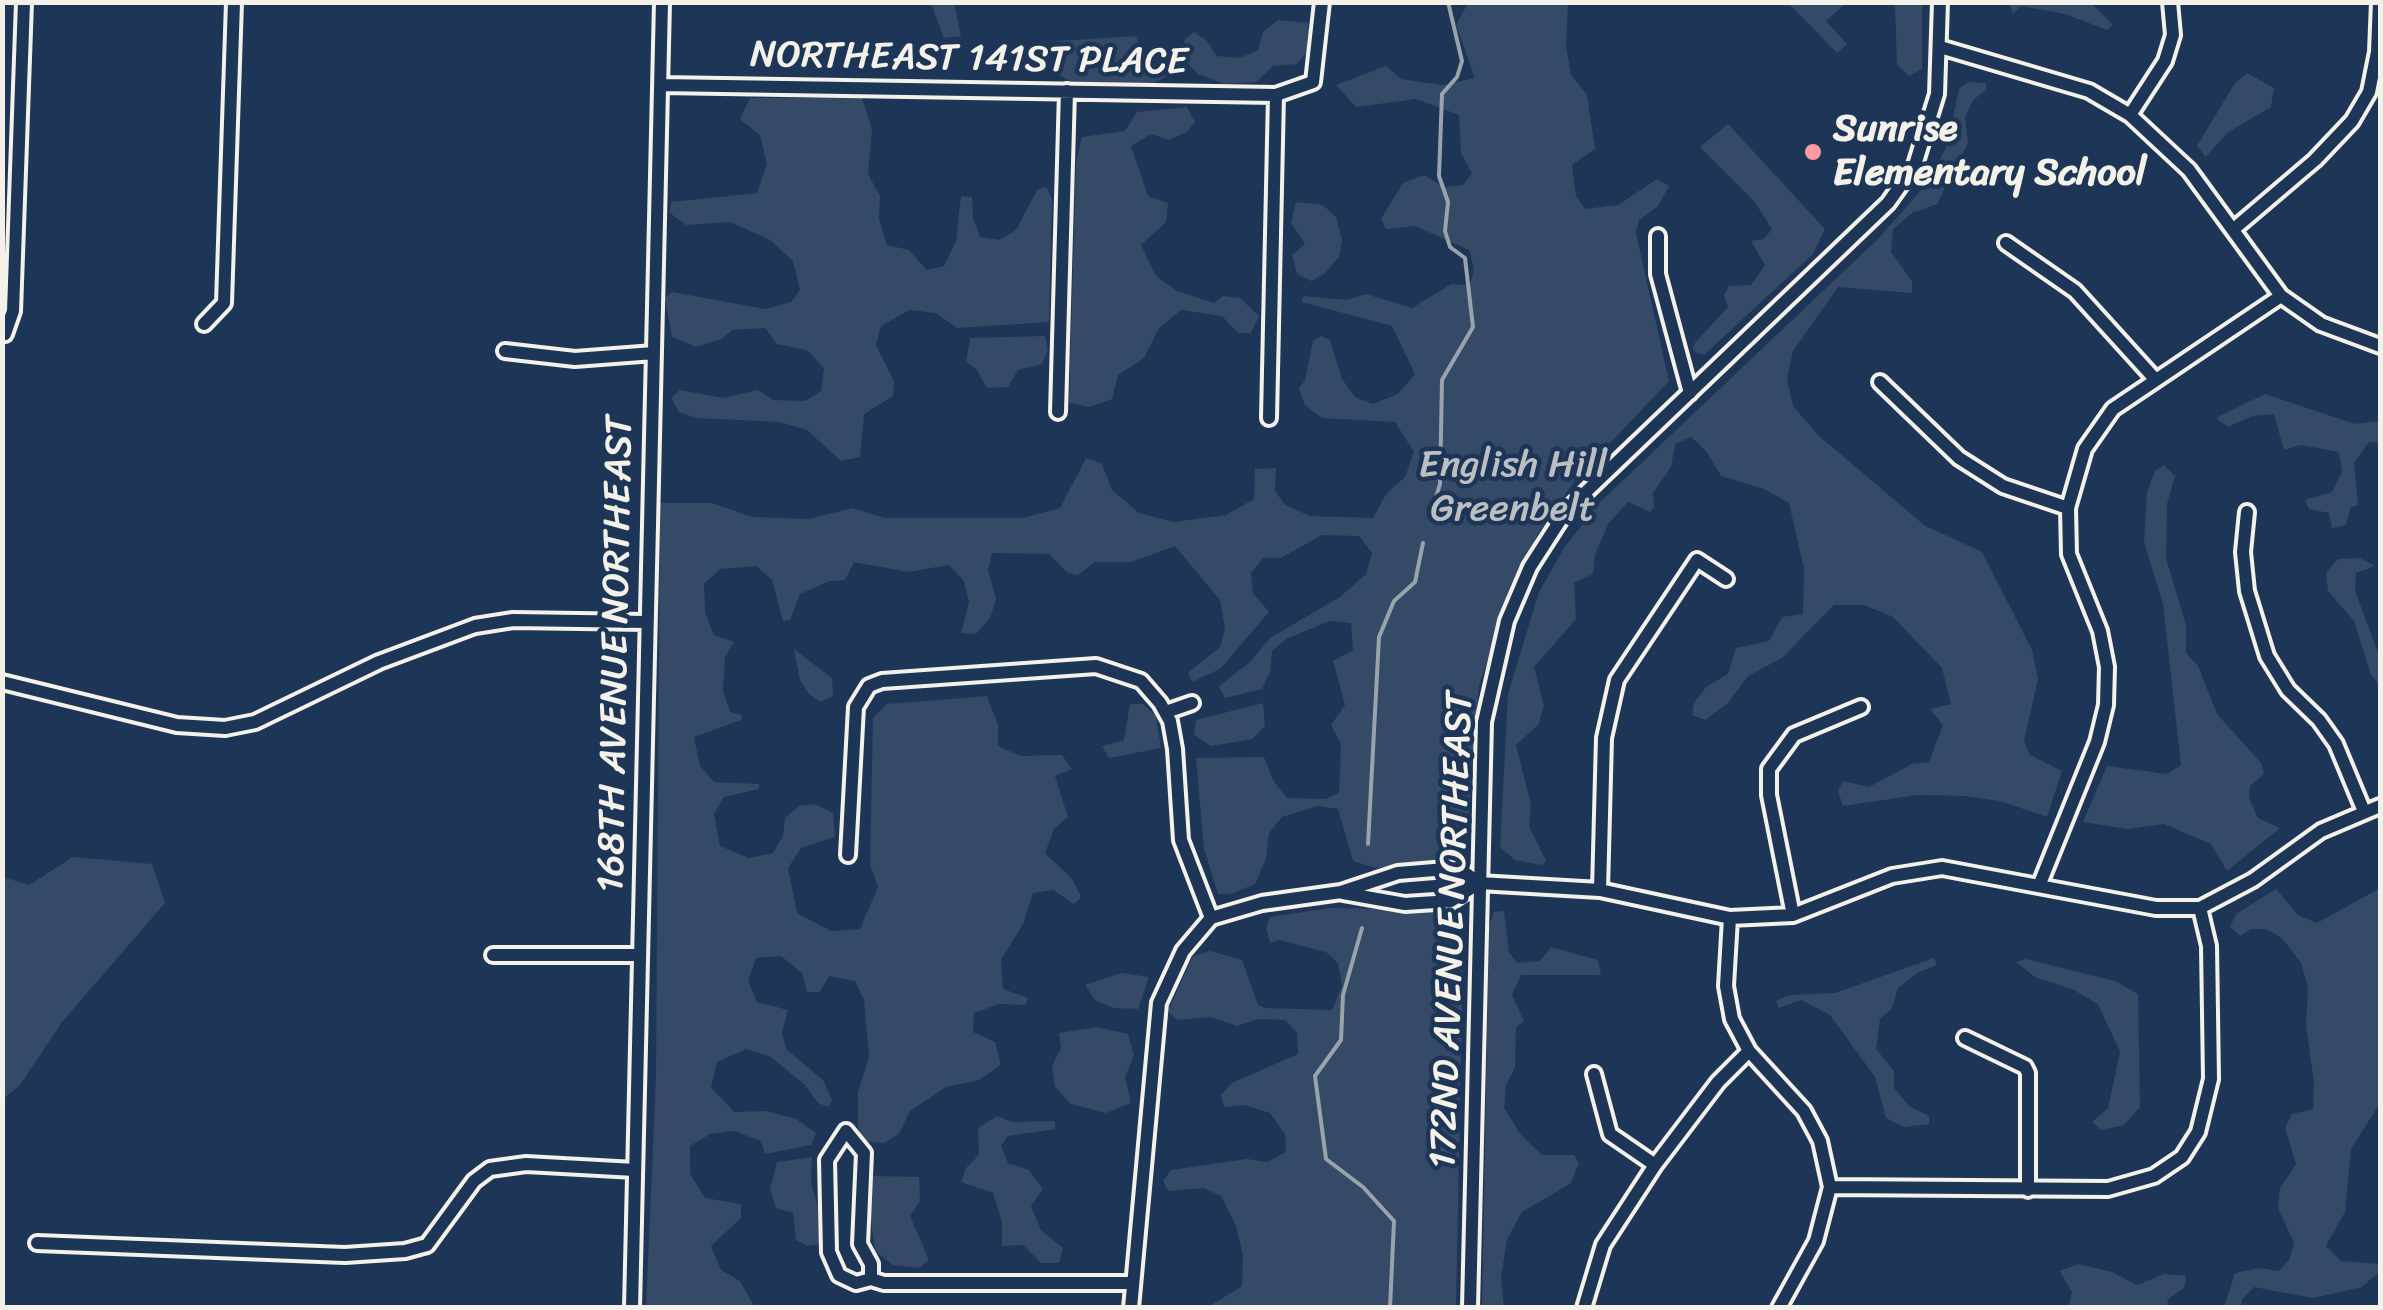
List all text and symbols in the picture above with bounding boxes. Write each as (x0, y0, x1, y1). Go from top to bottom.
street label: NORTHEAST 141ST PLACE (750, 33, 1188, 87)
place label: Sunrise Elementary School (1833, 107, 2147, 196)
marker: Sunrise Elementary School (1802, 141, 1824, 163)
street label: 168TH AVENUE NORTHEAST (590, 415, 644, 893)
park label: English Hill Greenbelt (1419, 443, 1607, 532)
street label: 172ND AVENUE NORTHEAST (1422, 691, 1484, 1169)

